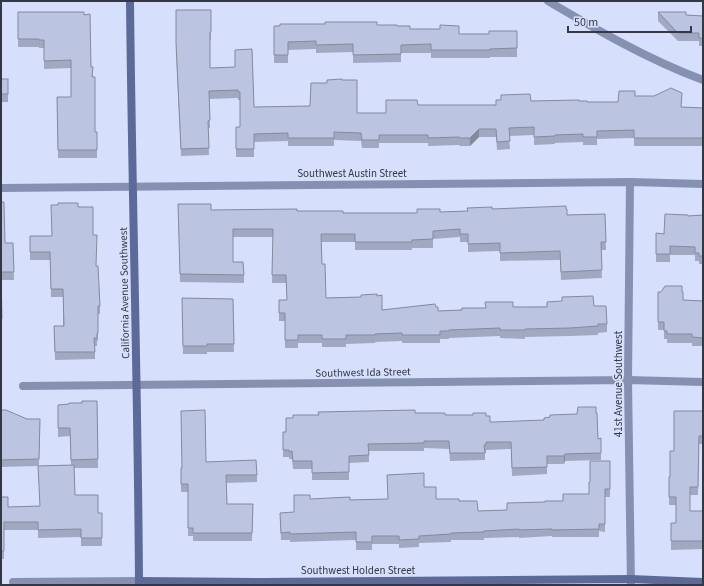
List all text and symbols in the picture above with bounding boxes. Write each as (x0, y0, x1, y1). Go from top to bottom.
scale bar (568, 8, 691, 34)
text: 50 m (574, 14, 598, 31)
street label: Southwest Austin Street (297, 166, 407, 181)
street label: California Avenue Southwest (116, 227, 133, 359)
street label: 41st Avenue Southwest (611, 331, 626, 437)
street label: Southwest Ida Street (315, 364, 411, 381)
street label: Southwest Holden Street (301, 563, 415, 578)

